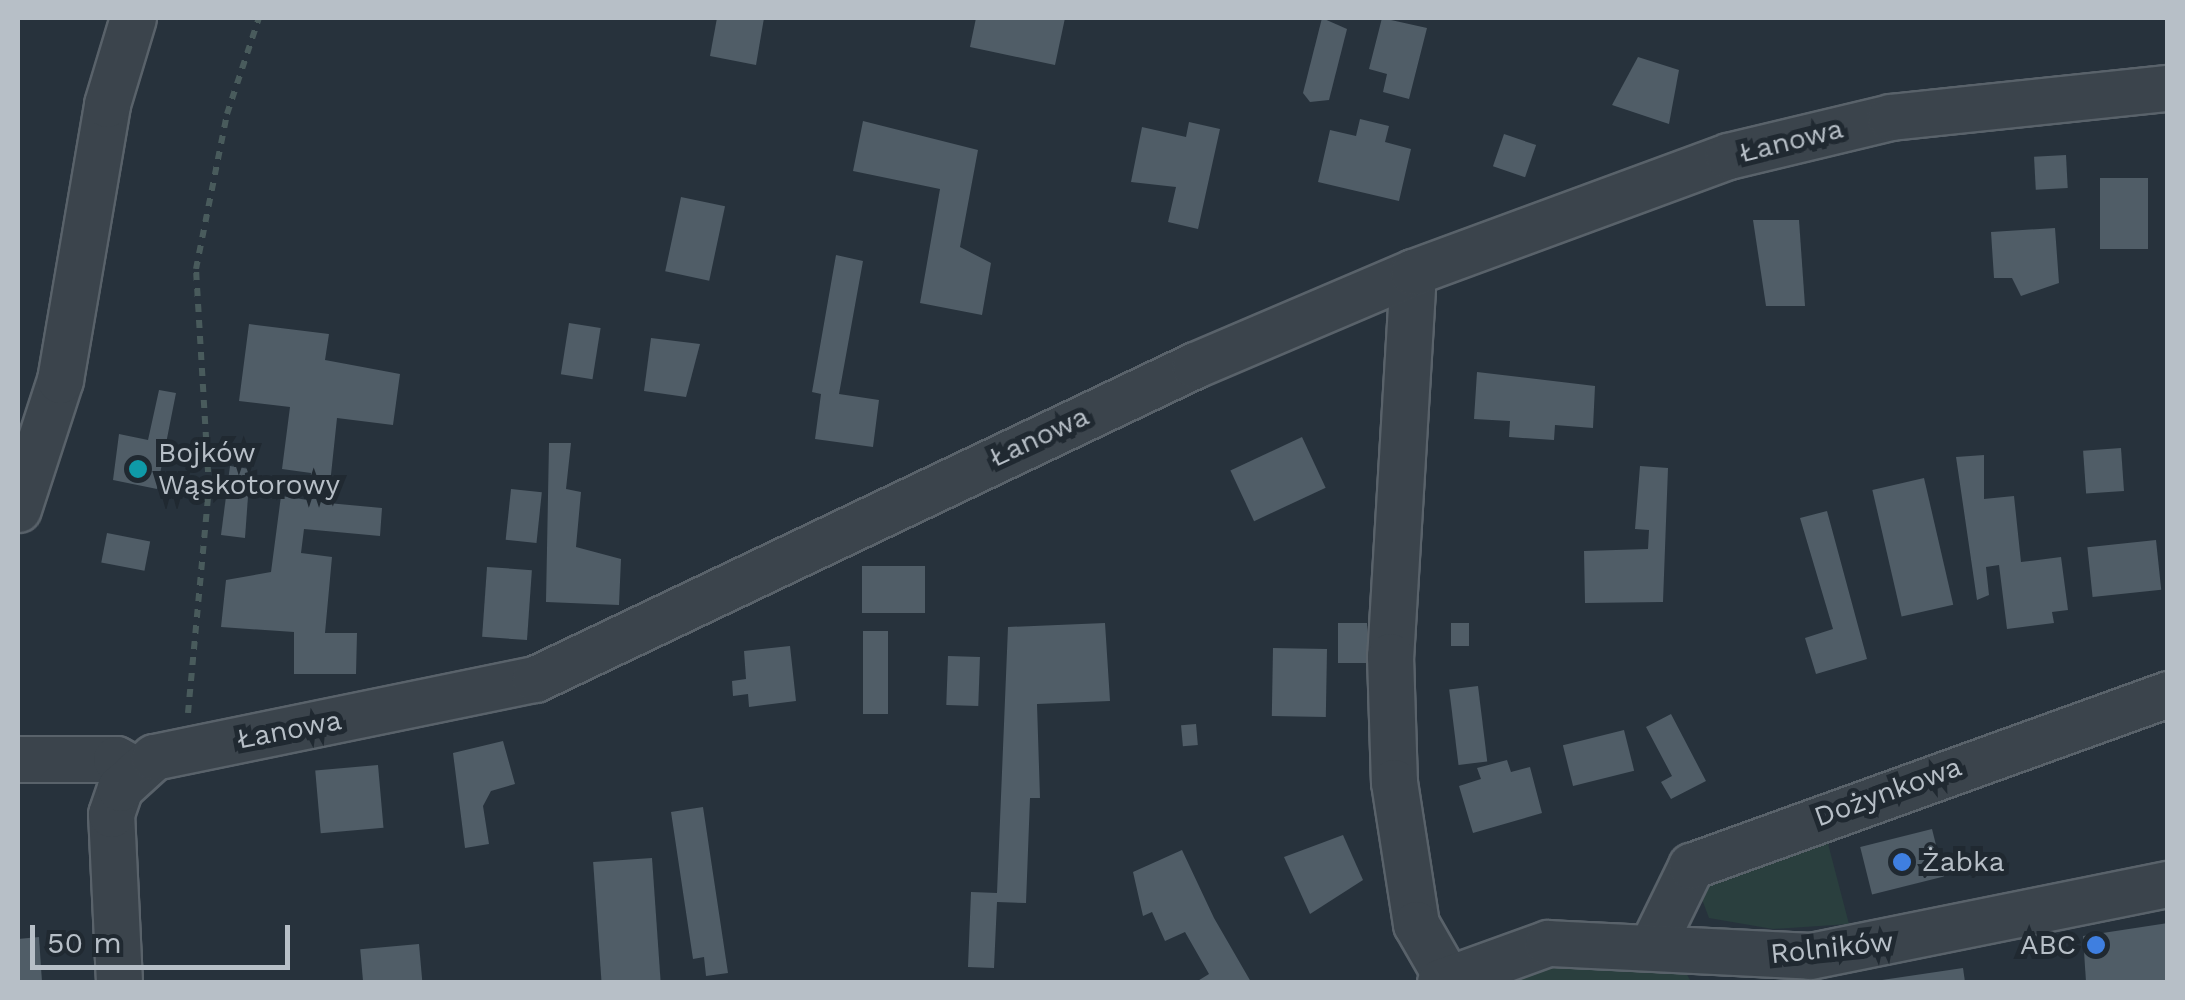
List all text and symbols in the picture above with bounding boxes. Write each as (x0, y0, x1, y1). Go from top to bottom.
street label: Łanowa (1735, 112, 1847, 170)
street label: Łanowa (984, 399, 1094, 475)
place label: Bojków Wąskotorowy (158, 436, 340, 502)
marker: Bojków Wąskotorowy (127, 458, 149, 480)
street label: Łanowa (234, 703, 344, 757)
street label: Dożynkowa (1810, 750, 1966, 834)
place label: Żabka (1922, 845, 2004, 879)
marker: Żabka (1891, 851, 1913, 873)
scale bar (35, 905, 295, 967)
text: 50 m (47, 925, 122, 960)
street label: Rolników (1769, 925, 1895, 971)
place label: ABC (2020, 928, 2076, 962)
marker: ABC (2085, 934, 2107, 956)

